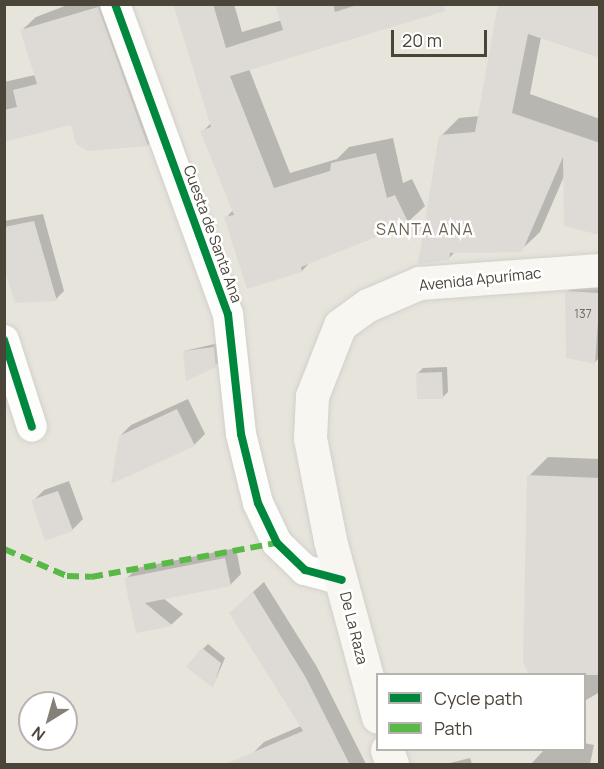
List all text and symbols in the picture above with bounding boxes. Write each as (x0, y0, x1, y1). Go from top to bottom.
scale bar (394, 18, 490, 56)
text: 20 m (402, 28, 442, 52)
street label: Cuesta de Santa Ana (180, 163, 246, 305)
district label: SANTA ANA (376, 219, 474, 239)
street label: Avenida Apurímac (418, 264, 542, 294)
house number: 137 (574, 307, 592, 321)
street label: De La Raza (336, 590, 372, 666)
legend (376, 673, 586, 751)
text: Cycle path (434, 686, 523, 710)
north arrow (18, 691, 78, 751)
text: Path (434, 716, 472, 740)
text: N (27, 722, 50, 746)

